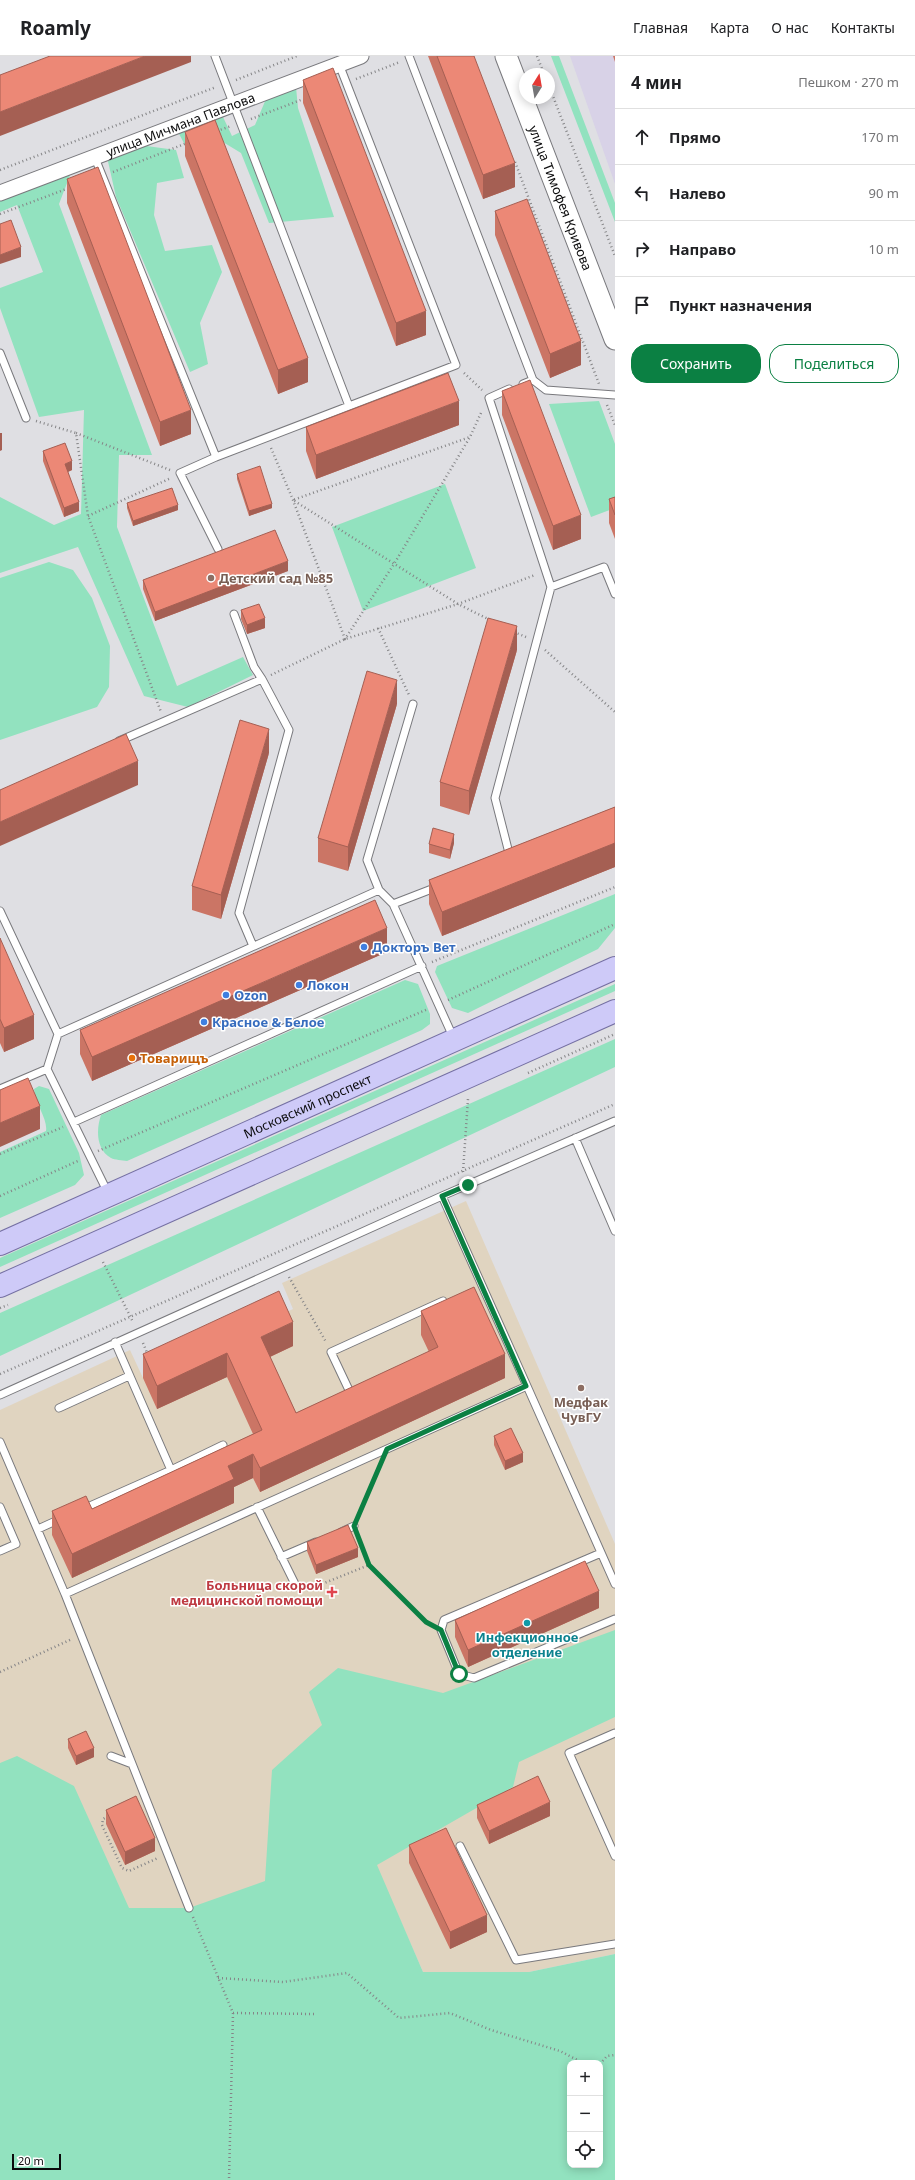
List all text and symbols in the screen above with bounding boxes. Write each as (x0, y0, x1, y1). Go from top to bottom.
text: Roamly (20, 15, 91, 41)
text: Главная (633, 18, 688, 37)
text: Карта (710, 18, 749, 37)
text: О нас (771, 18, 809, 37)
text: Контакты (831, 18, 895, 37)
north arrow (519, 68, 555, 104)
text: 4 мин (631, 71, 682, 94)
text: Пешком · 270 m (798, 73, 899, 91)
street label: улица Мичмана Павлова (104, 88, 257, 161)
street label: улица Тимофея Кривова (525, 123, 597, 273)
icon: ahead (631, 126, 653, 148)
text: Прямо (669, 127, 721, 147)
text: 170 m (861, 128, 899, 146)
icon: left (631, 182, 653, 204)
text: Налево (669, 183, 726, 203)
text: 90 m (869, 184, 899, 202)
icon: right (631, 238, 653, 260)
text: Направо (669, 239, 736, 259)
text: 10 m (869, 240, 899, 258)
icon: arrive (631, 294, 653, 316)
text: Пункт назначения (669, 295, 812, 315)
button: Сохранить (631, 344, 761, 383)
button: Поделиться (769, 344, 899, 383)
place label: Детский сад №85 (219, 569, 333, 587)
marker: Детский сад №85 (206, 573, 216, 583)
place label: Докторъ Вет (372, 938, 456, 956)
marker: Докторъ Вет (359, 942, 369, 952)
place label: Локон (307, 976, 349, 994)
marker: Локон (294, 980, 304, 990)
place label: Ozon (234, 986, 267, 1004)
marker: Ozon (221, 990, 231, 1000)
place label: Красное & Белое (212, 1013, 325, 1031)
marker: Красное & Белое (199, 1017, 209, 1027)
place label: Товарищъ (140, 1049, 209, 1067)
marker: Товарищъ (127, 1053, 137, 1063)
street label: Московский проспект (241, 1069, 374, 1143)
route end (459, 1176, 477, 1194)
marker: Медфак ЧувГУ (576, 1383, 586, 1393)
place label: Медфак ЧувГУ (554, 1393, 608, 1426)
place label: Больница скорой медицинской помощи (170, 1576, 323, 1609)
marker: Больница скорой медицинской помощи (326, 1586, 338, 1598)
marker: Инфекционное отделение (522, 1618, 532, 1628)
place label: Инфекционное отделение (476, 1628, 579, 1661)
route start (450, 1665, 468, 1683)
map controls (567, 2060, 603, 2168)
button: + (567, 2060, 603, 2096)
button: − (567, 2096, 603, 2132)
button: locate (567, 2132, 603, 2168)
scale bar (12, 2152, 61, 2171)
text: 20 m (18, 2153, 44, 2168)

